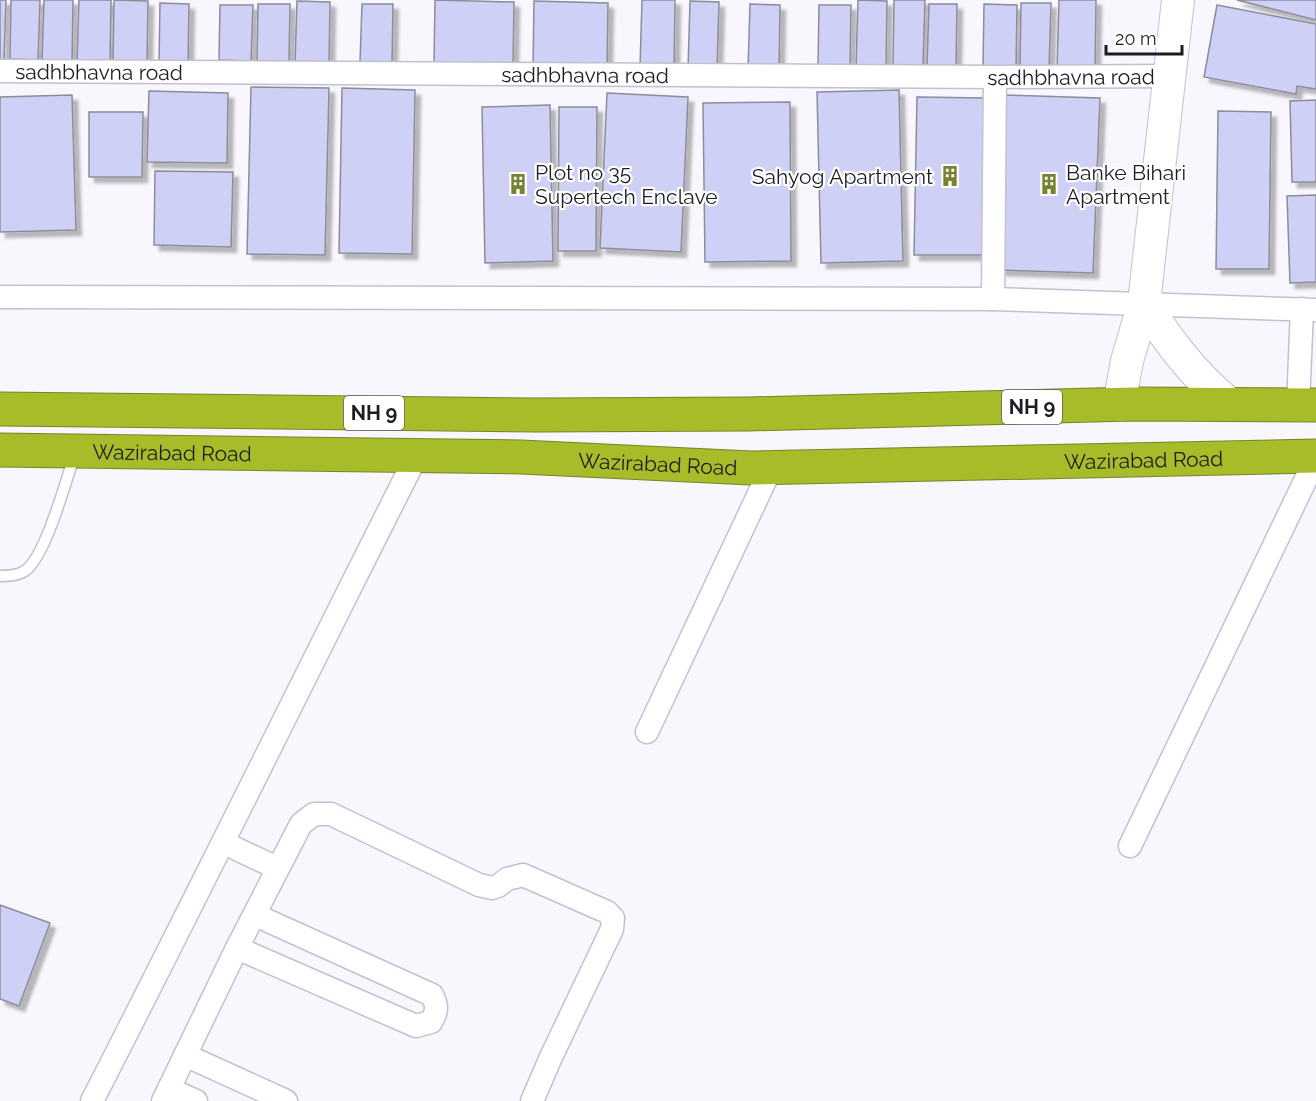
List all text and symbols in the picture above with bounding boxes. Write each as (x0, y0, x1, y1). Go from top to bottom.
scale bar (1106, 18, 1182, 56)
text: 20 m (1115, 28, 1157, 49)
street label: sadhbhavna road (15, 59, 183, 85)
street label: sadhbhavna road (501, 62, 669, 88)
street label: sadhbhavna road (987, 64, 1155, 90)
place label: Plot no 35 Supertech Enclave (535, 160, 718, 209)
place label: Banke Bihari Apartment (1066, 160, 1186, 209)
place label: Sahyog Apartment (752, 164, 933, 189)
building icon: Sahyog Apartment (938, 164, 962, 188)
building icon: Plot no 35 Supertech Enclave (506, 172, 530, 196)
building icon: Banke Bihari Apartment (1037, 172, 1061, 196)
road number: NH 9 (1002, 390, 1062, 424)
road number: NH 9 (344, 396, 404, 430)
street label: Wazirabad Road (92, 439, 252, 466)
street label: Wazirabad Road (1064, 445, 1223, 474)
street label: Wazirabad Road (578, 447, 738, 480)

